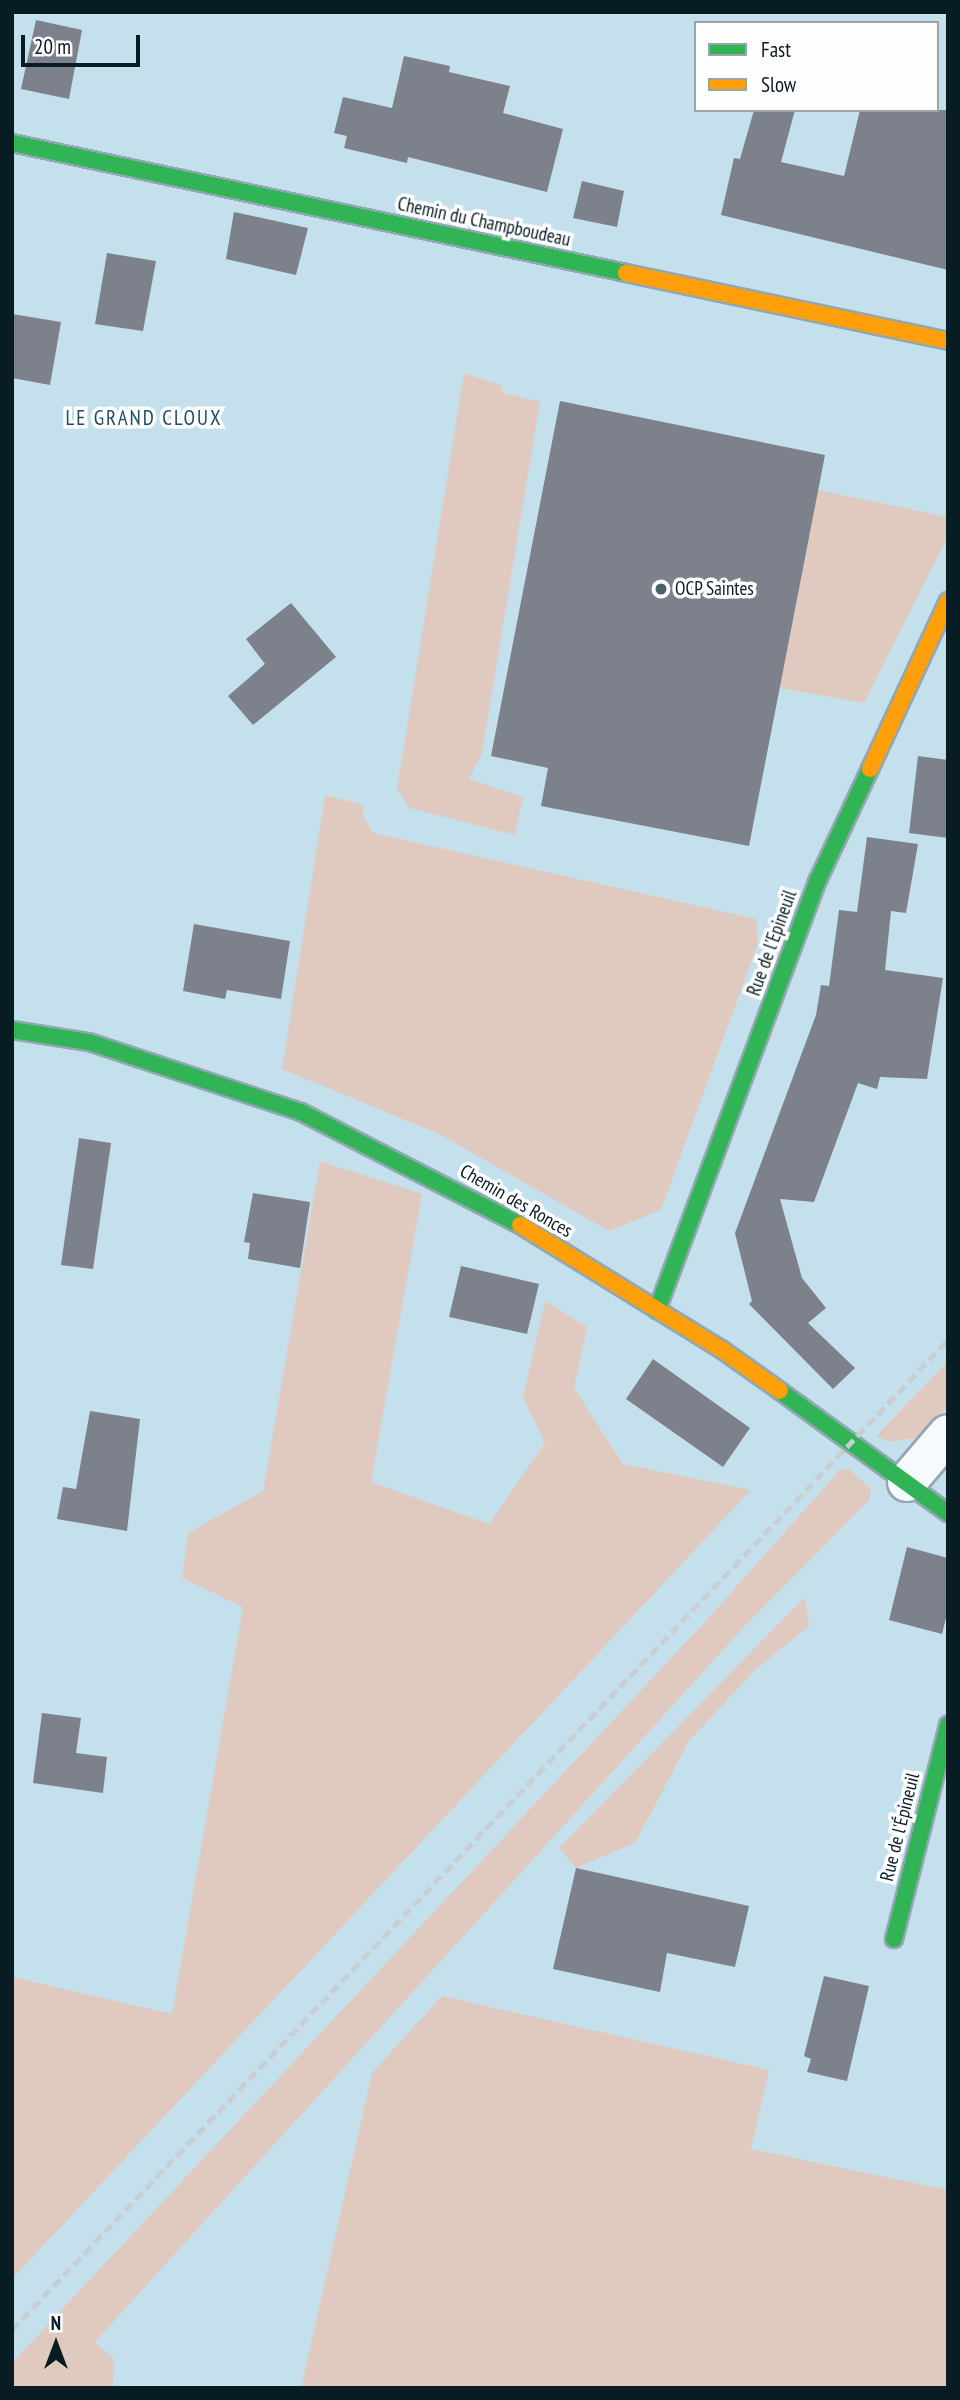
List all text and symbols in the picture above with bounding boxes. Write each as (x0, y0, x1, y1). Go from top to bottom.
scale bar (24, 21, 144, 65)
legend (694, 21, 939, 112)
text: 20 m (34, 33, 71, 60)
text: Fast (761, 36, 791, 63)
text: Slow (761, 71, 796, 98)
street label: Chemin du Champboudeau (395, 193, 573, 251)
district label: LE GRAND CLOUX (67, 405, 221, 431)
place label: OCP Saintes (675, 578, 754, 600)
marker: OCP Saintes (653, 581, 669, 597)
street label: Rue de l'Epineuil (742, 887, 802, 999)
street label: Chemin des Ronces (456, 1160, 576, 1242)
street label: Rue de l'Épineuil (876, 1771, 924, 1883)
north arrow (21, 2309, 91, 2379)
text: N (51, 2311, 61, 2335)

